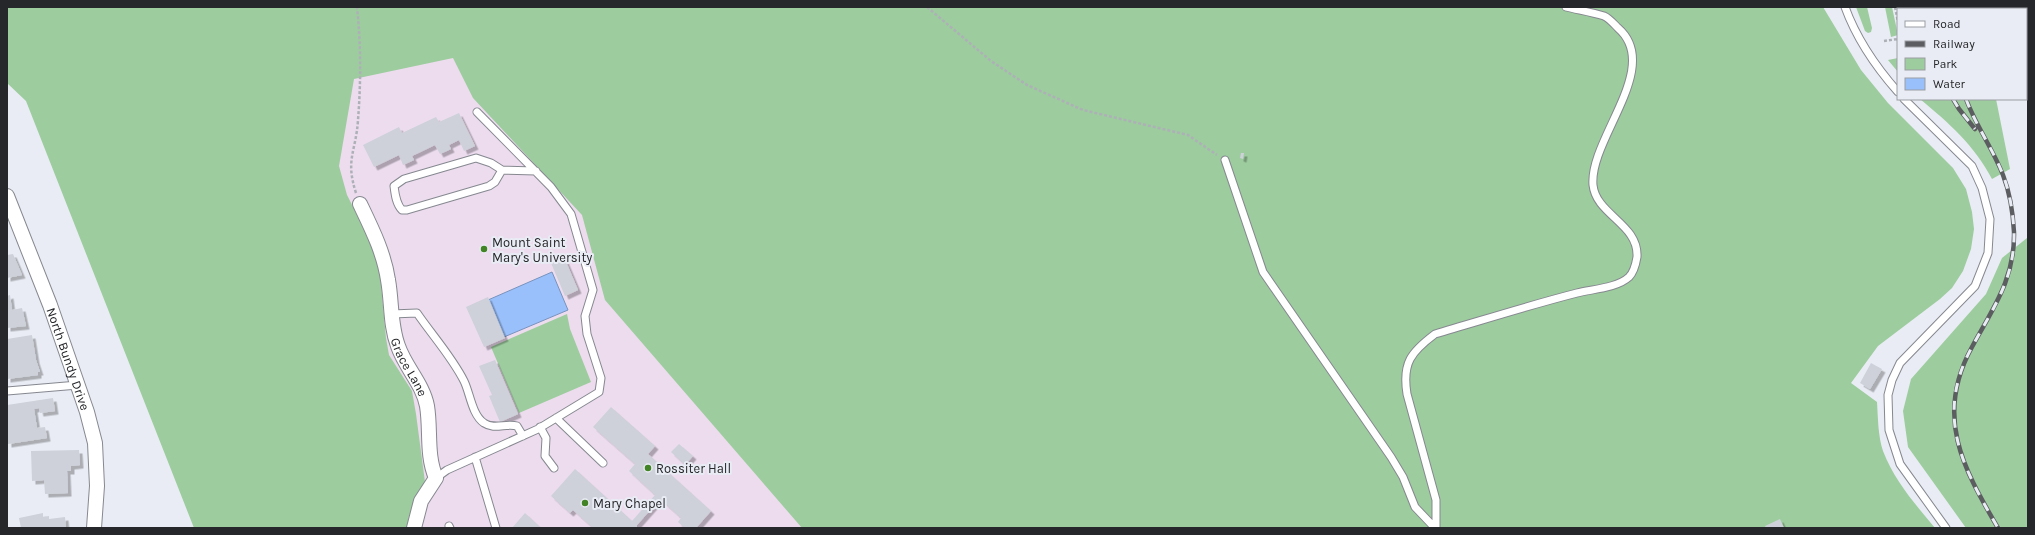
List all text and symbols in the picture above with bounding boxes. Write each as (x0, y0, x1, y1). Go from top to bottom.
legend (1897, 8, 2027, 100)
text: Road (1933, 17, 1961, 31)
text: Railway (1933, 37, 1975, 51)
text: Park (1933, 57, 1958, 71)
text: Water (1933, 77, 1966, 91)
place label: Mount Saint Mary's University (492, 235, 592, 265)
marker: Mount Saint Mary's University (479, 244, 489, 254)
street label: North Bundy Drive (43, 306, 93, 412)
street label: Grace Lane (388, 336, 431, 399)
place label: Rossiter Hall (656, 461, 731, 476)
marker: Rossiter Hall (643, 463, 653, 473)
place label: Mary Chapel (593, 496, 666, 511)
marker: Mary Chapel (580, 498, 590, 508)

